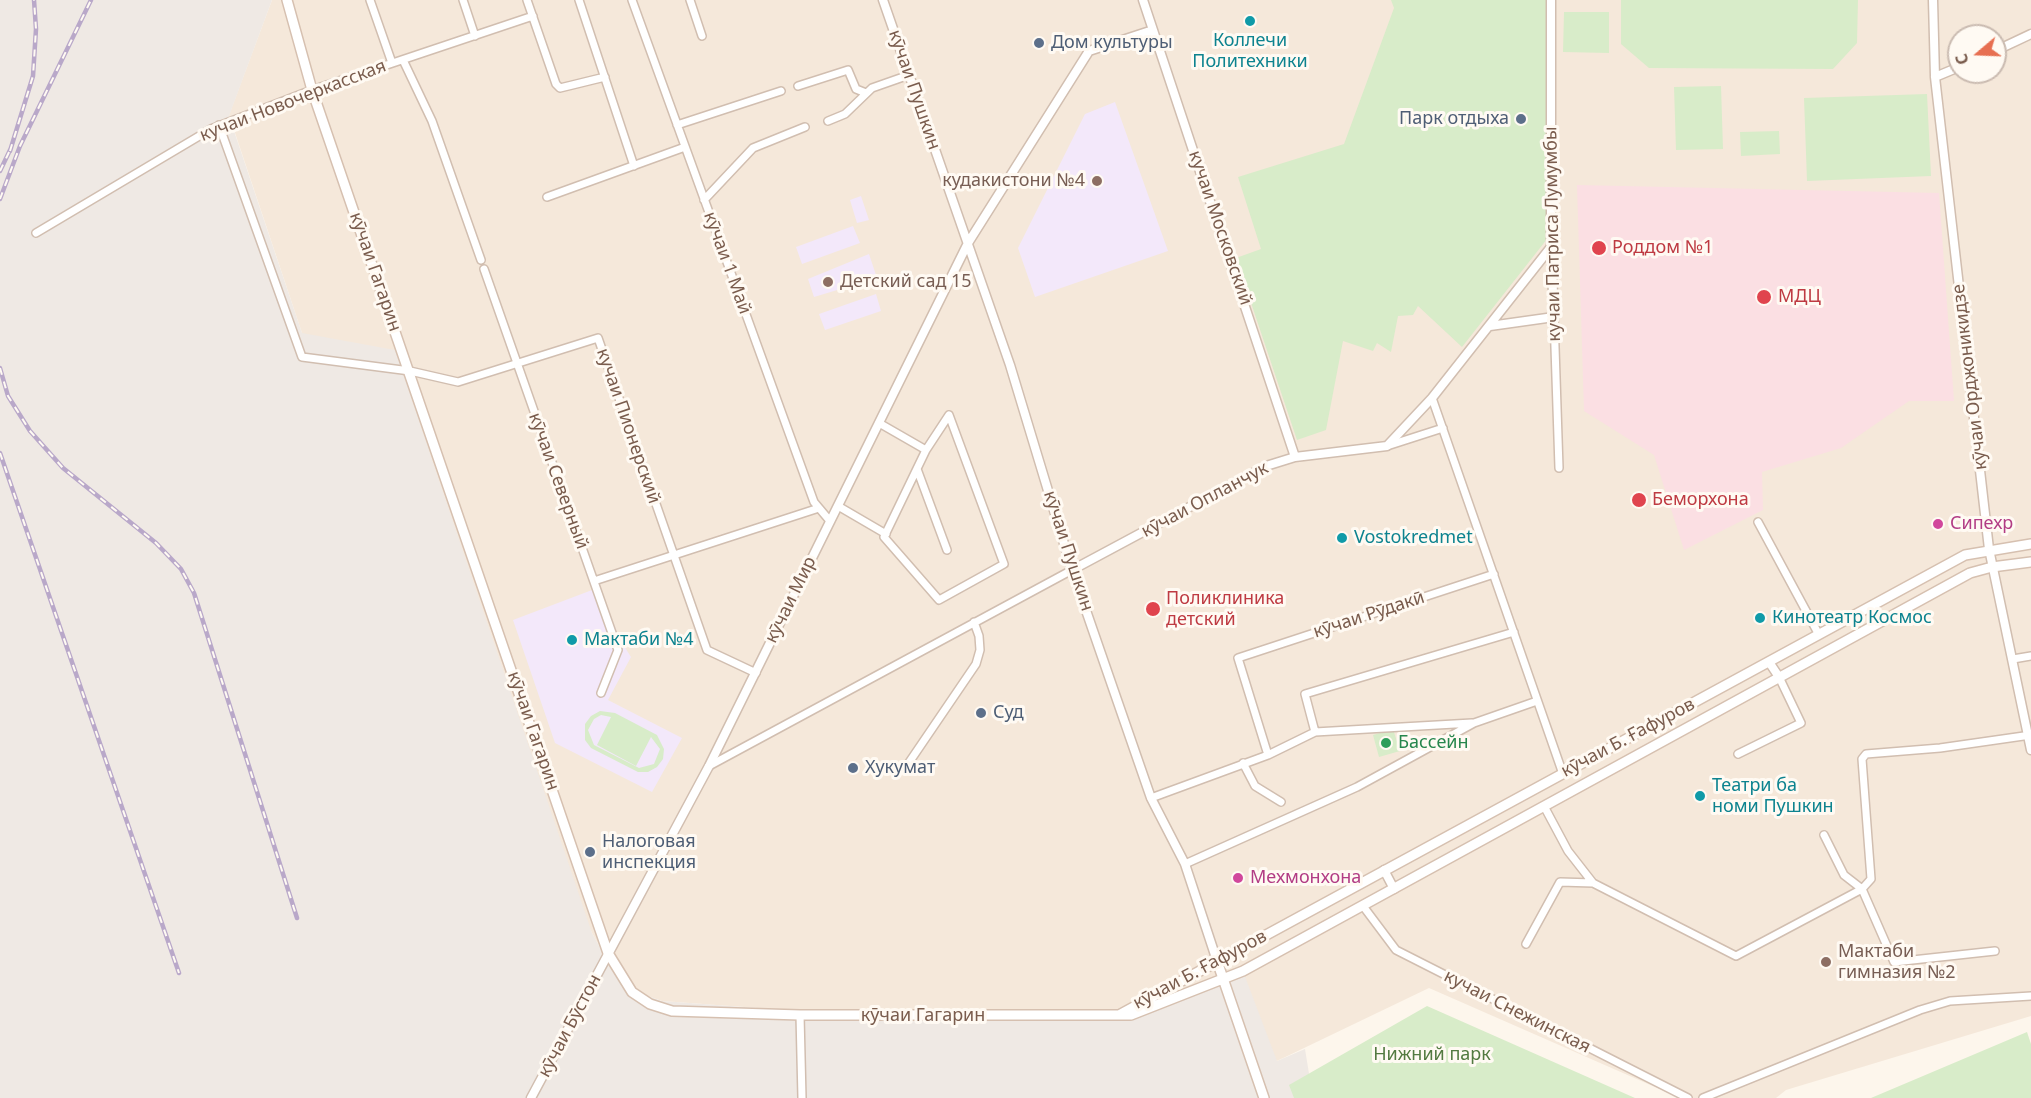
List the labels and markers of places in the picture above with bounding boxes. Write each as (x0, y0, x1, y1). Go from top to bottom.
marker: Коллечи Политехники (1243, 14, 1257, 28)
place label: Коллечи Политехники (1192, 30, 1308, 72)
place label: Дом культуры (1051, 32, 1173, 54)
marker: Дом культуры (1032, 36, 1046, 50)
place label: Парк отдыха (1399, 108, 1509, 130)
marker: Парк отдыха (1514, 112, 1528, 126)
place label: кудакистони №4 (942, 170, 1085, 192)
marker: кудакистони №4 (1090, 174, 1104, 188)
place label: Роддом №1 (1612, 237, 1713, 259)
marker: Роддом №1 (1590, 239, 1608, 257)
place label: Детский сад 15 (840, 271, 972, 293)
marker: Детский сад 15 (821, 275, 835, 289)
place label: МДЦ (1778, 286, 1821, 308)
marker: МДЦ (1755, 288, 1773, 306)
place label: Беморхона (1652, 489, 1749, 511)
marker: Беморхона (1630, 491, 1648, 509)
place label: Сипехр (1950, 513, 2013, 535)
marker: Сипехр (1931, 517, 1945, 531)
place label: Vostokredmet (1354, 527, 1473, 549)
marker: Vostokredmet (1335, 531, 1349, 545)
place label: Поликлиника детский (1166, 588, 1284, 630)
marker: Поликлиника детский (1144, 600, 1162, 618)
place label: Кинотеатр Космос (1772, 607, 1932, 629)
marker: Кинотеатр Космос (1753, 611, 1767, 625)
place label: Мактаби №4 (584, 629, 694, 651)
marker: Мактаби №4 (565, 633, 579, 647)
place label: Суд (993, 702, 1024, 724)
marker: Суд (974, 706, 988, 720)
place label: Бассейн (1398, 732, 1469, 754)
marker: Бассейн (1379, 736, 1393, 750)
place label: Хукумат (865, 757, 935, 779)
marker: Хукумат (846, 761, 860, 775)
place label: Театри ба номи Пушкин (1712, 775, 1834, 818)
marker: Театри ба номи Пушкин (1693, 789, 1707, 803)
place label: Налоговая инспекция (602, 831, 696, 874)
marker: Налоговая инспекция (583, 845, 597, 859)
place label: Мехмонхона (1250, 867, 1361, 889)
marker: Мехмонхона (1231, 871, 1245, 885)
place label: Мактаби гимназия №2 (1838, 941, 1956, 984)
marker: Мактаби гимназия №2 (1819, 955, 1833, 969)

